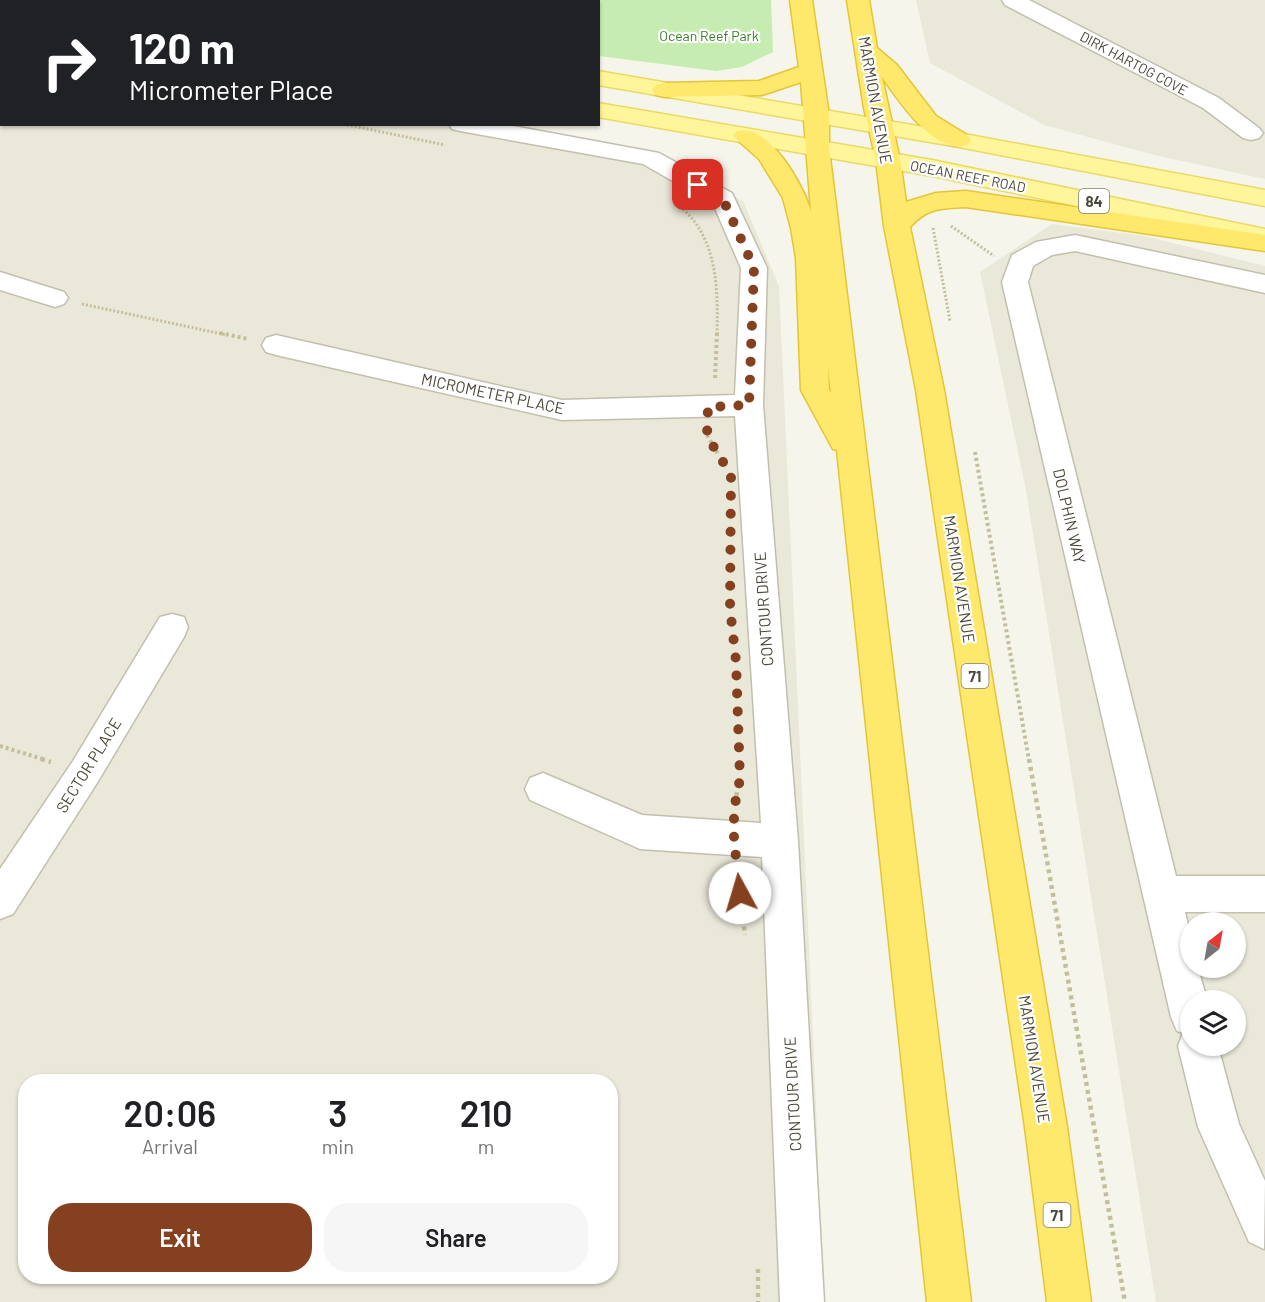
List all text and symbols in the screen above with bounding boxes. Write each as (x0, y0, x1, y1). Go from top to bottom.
text: 120 m (129, 22, 235, 72)
icon: right (30, 24, 108, 102)
park label: Ocean Reef Park (659, 27, 759, 44)
street label: DIRK HARTOG COVE (1077, 27, 1191, 99)
street label: MARMION AVENUE (855, 35, 897, 165)
text: Micrometer Place (129, 73, 333, 105)
street label: OCEAN REEF ROAD (909, 156, 1027, 196)
pin (672, 159, 723, 210)
icon: arrive (681, 168, 714, 201)
road number: 84 (1079, 189, 1109, 213)
street label: MICROMETER PLACE (420, 369, 566, 417)
street label: DOLPHIN WAY (1050, 467, 1090, 565)
street label: MARMION AVENUE (941, 514, 979, 644)
street label: CONTOUR DRIVE (750, 551, 776, 667)
road number: 71 (962, 664, 988, 688)
street label: SECTOR PLACE (51, 714, 125, 816)
position arrow (708, 861, 772, 925)
north arrow (1180, 912, 1246, 978)
map controls (1180, 912, 1246, 1056)
button: layers (1180, 990, 1246, 1056)
street label: MARMION AVENUE (1016, 994, 1054, 1124)
street label: CONTOUR DRIVE (780, 1036, 804, 1152)
text: 20:06 (124, 1091, 216, 1134)
text: 3 (328, 1091, 347, 1134)
text: 210 (460, 1091, 512, 1134)
text: Arrival (142, 1134, 198, 1158)
text: min (322, 1134, 354, 1158)
text: m (478, 1134, 494, 1158)
button: Exit (48, 1203, 312, 1272)
button: Share (324, 1203, 588, 1272)
road number: 71 (1044, 1203, 1070, 1227)

